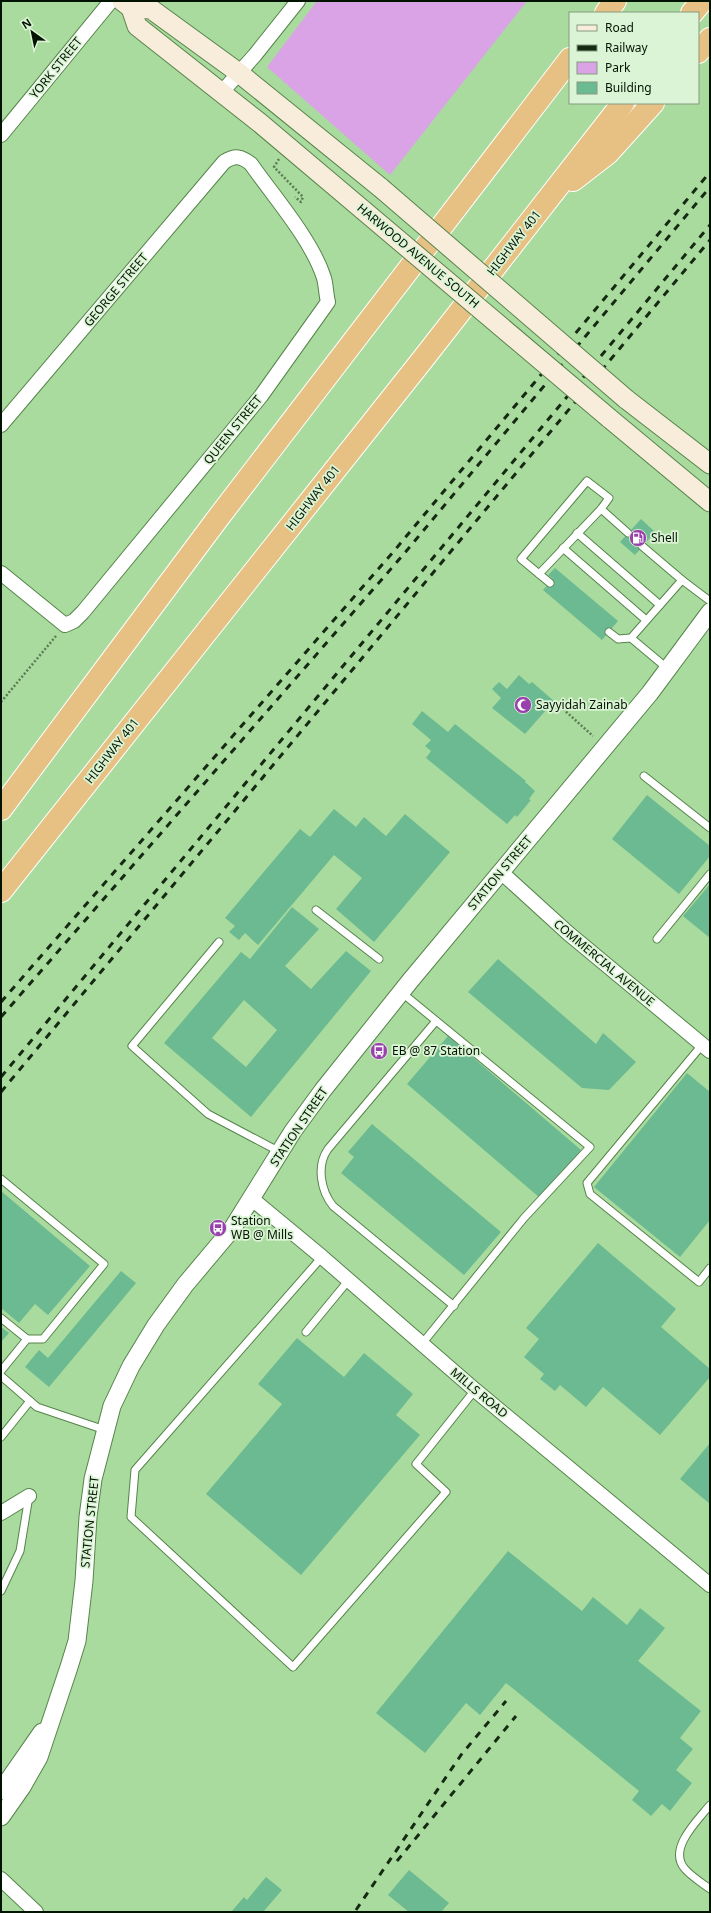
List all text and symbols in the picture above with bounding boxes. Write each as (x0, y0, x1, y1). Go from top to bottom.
north arrow (12, 12, 52, 52)
legend (569, 12, 699, 104)
text: N (18, 14, 34, 32)
text: Road (605, 19, 634, 36)
street label: YORK STREET (26, 33, 86, 102)
text: Railway (605, 39, 649, 56)
text: Park (605, 59, 631, 76)
text: Building (605, 79, 652, 96)
street label: HARWOOD AVENUE SOUTH (354, 199, 483, 312)
street label: HIGHWAY 401 (483, 206, 545, 279)
street label: GEORGE STREET (80, 249, 152, 330)
street label: QUEEN STREET (199, 391, 266, 468)
street label: HIGHWAY 401 (282, 461, 344, 534)
fuel station icon: Shell (628, 528, 648, 548)
place label: Shell (651, 529, 678, 546)
mosque icon: Sayyidah Zainab (513, 695, 533, 715)
place label: Sayyidah Zainab (536, 696, 628, 713)
street label: HIGHWAY 401 (81, 714, 143, 787)
street label: STATION STREET (463, 832, 536, 914)
street label: COMMERCIAL AVENUE (550, 915, 658, 1010)
bus stop icon: EB @ 87 Station (369, 1041, 389, 1061)
place label: EB @ 87 Station (392, 1042, 480, 1059)
street label: STATION STREET (266, 1083, 332, 1170)
place label: Station WB @ Mills (231, 1212, 293, 1243)
bus stop icon: Station WB @ Mills (208, 1218, 228, 1238)
street label: MILLS ROAD (447, 1364, 512, 1422)
street label: STATION STREET (76, 1475, 103, 1569)

